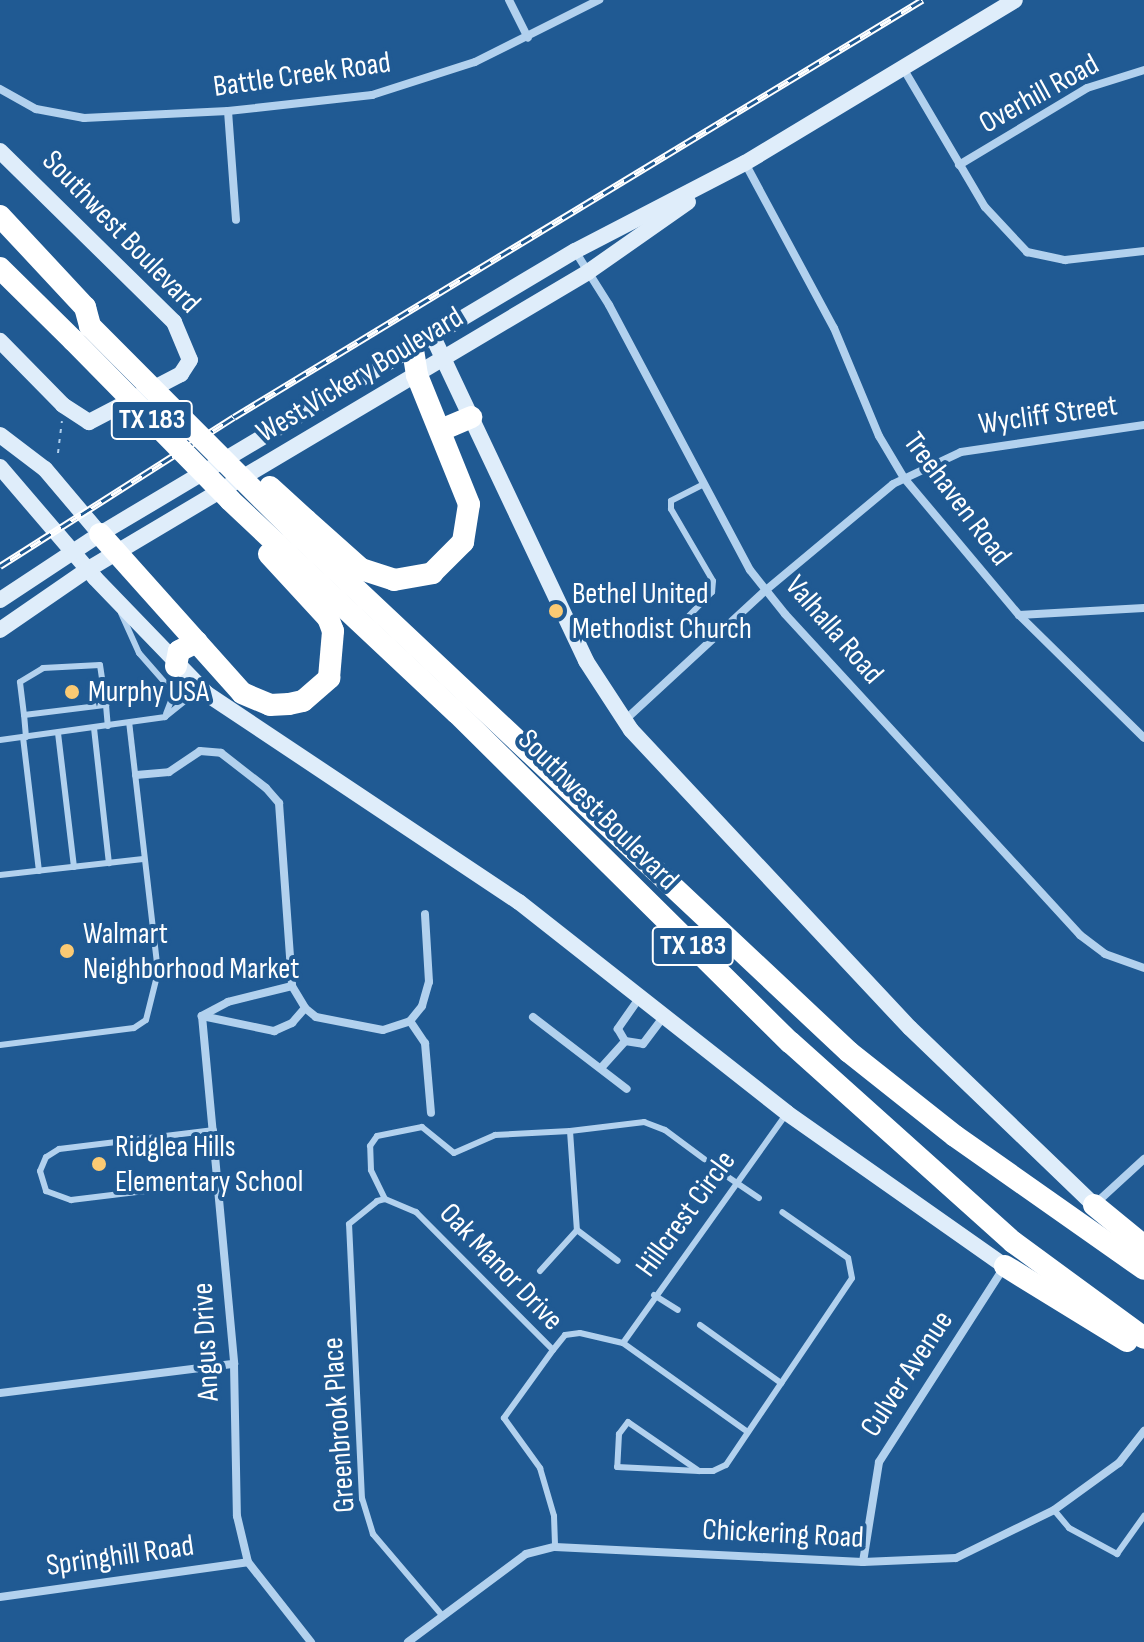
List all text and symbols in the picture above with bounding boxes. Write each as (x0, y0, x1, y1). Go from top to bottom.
street label: Battle Creek Road (211, 45, 393, 105)
street label: Overhill Road (973, 46, 1105, 142)
street label: Southwest Boulevard (34, 143, 208, 321)
street label: West Vickery Boulevard (250, 299, 470, 451)
street label: Wycliff Street (976, 387, 1120, 443)
road number: TX 183 (110, 396, 194, 444)
street label: Treehaven Road (895, 425, 1019, 573)
street label: Valhalla Road (777, 569, 891, 691)
place label: Bethel United Methodist Church (572, 576, 752, 646)
marker: Bethel United Methodist Church (547, 602, 565, 620)
place label: Murphy USA (88, 674, 209, 710)
marker: Murphy USA (63, 683, 81, 701)
street label: Southwest Boulevard (510, 722, 686, 898)
place label: Walmart Neighborhood Market (83, 916, 299, 986)
road number: TX 183 (651, 922, 735, 970)
marker: Walmart Neighborhood Market (58, 942, 76, 960)
place label: Ridglea Hills Elementary School (115, 1129, 303, 1200)
street label: Hillcrest Circle (628, 1144, 744, 1284)
marker: Ridglea Hills Elementary School (90, 1155, 108, 1173)
street label: Oak Manor Drive (432, 1196, 570, 1338)
street label: Angus Drive (185, 1282, 227, 1402)
street label: Culver Avenue (853, 1304, 961, 1444)
street label: Greenbrook Place (315, 1336, 363, 1514)
street label: Chickering Road (701, 1512, 865, 1556)
street label: Springhill Road (44, 1528, 196, 1584)

